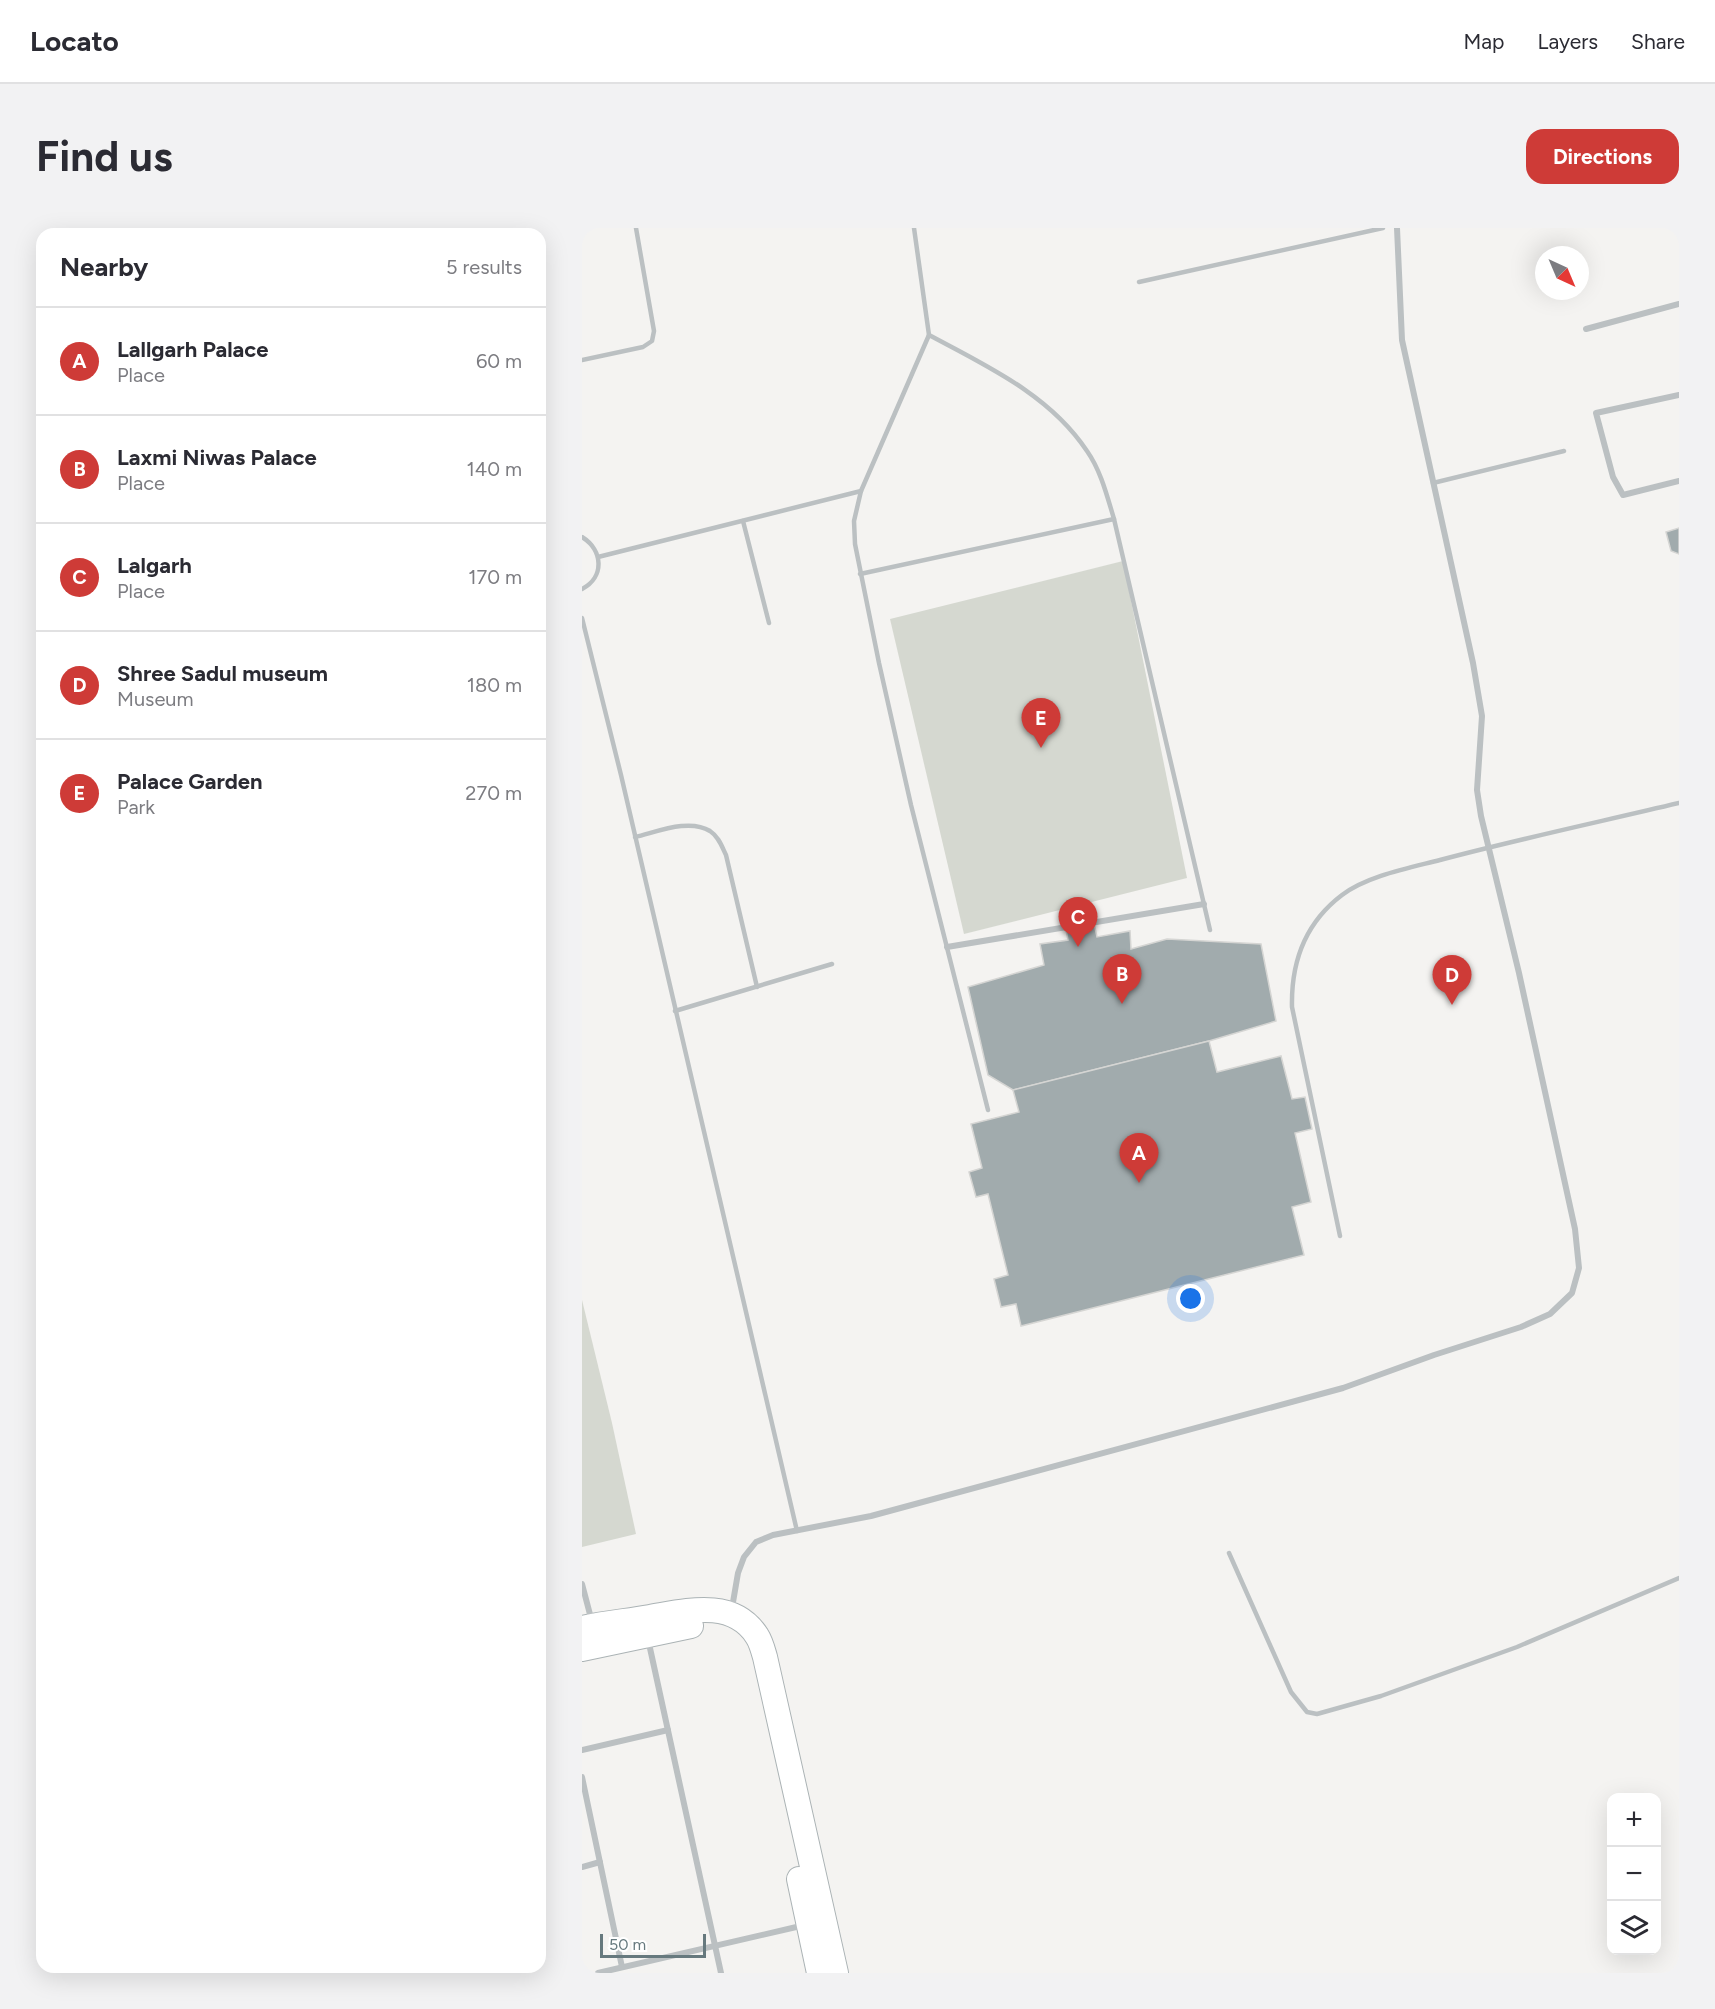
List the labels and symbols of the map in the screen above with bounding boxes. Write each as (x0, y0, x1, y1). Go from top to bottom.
north arrow (1535, 246, 1589, 300)
pin: E (1022, 698, 1060, 748)
pin: C (1058, 898, 1098, 947)
pin: B (1102, 954, 1142, 1004)
pin: D (1432, 956, 1472, 1005)
pin: A (1120, 1134, 1158, 1183)
your location (1176, 1284, 1205, 1313)
scale bar (600, 1931, 706, 1958)

